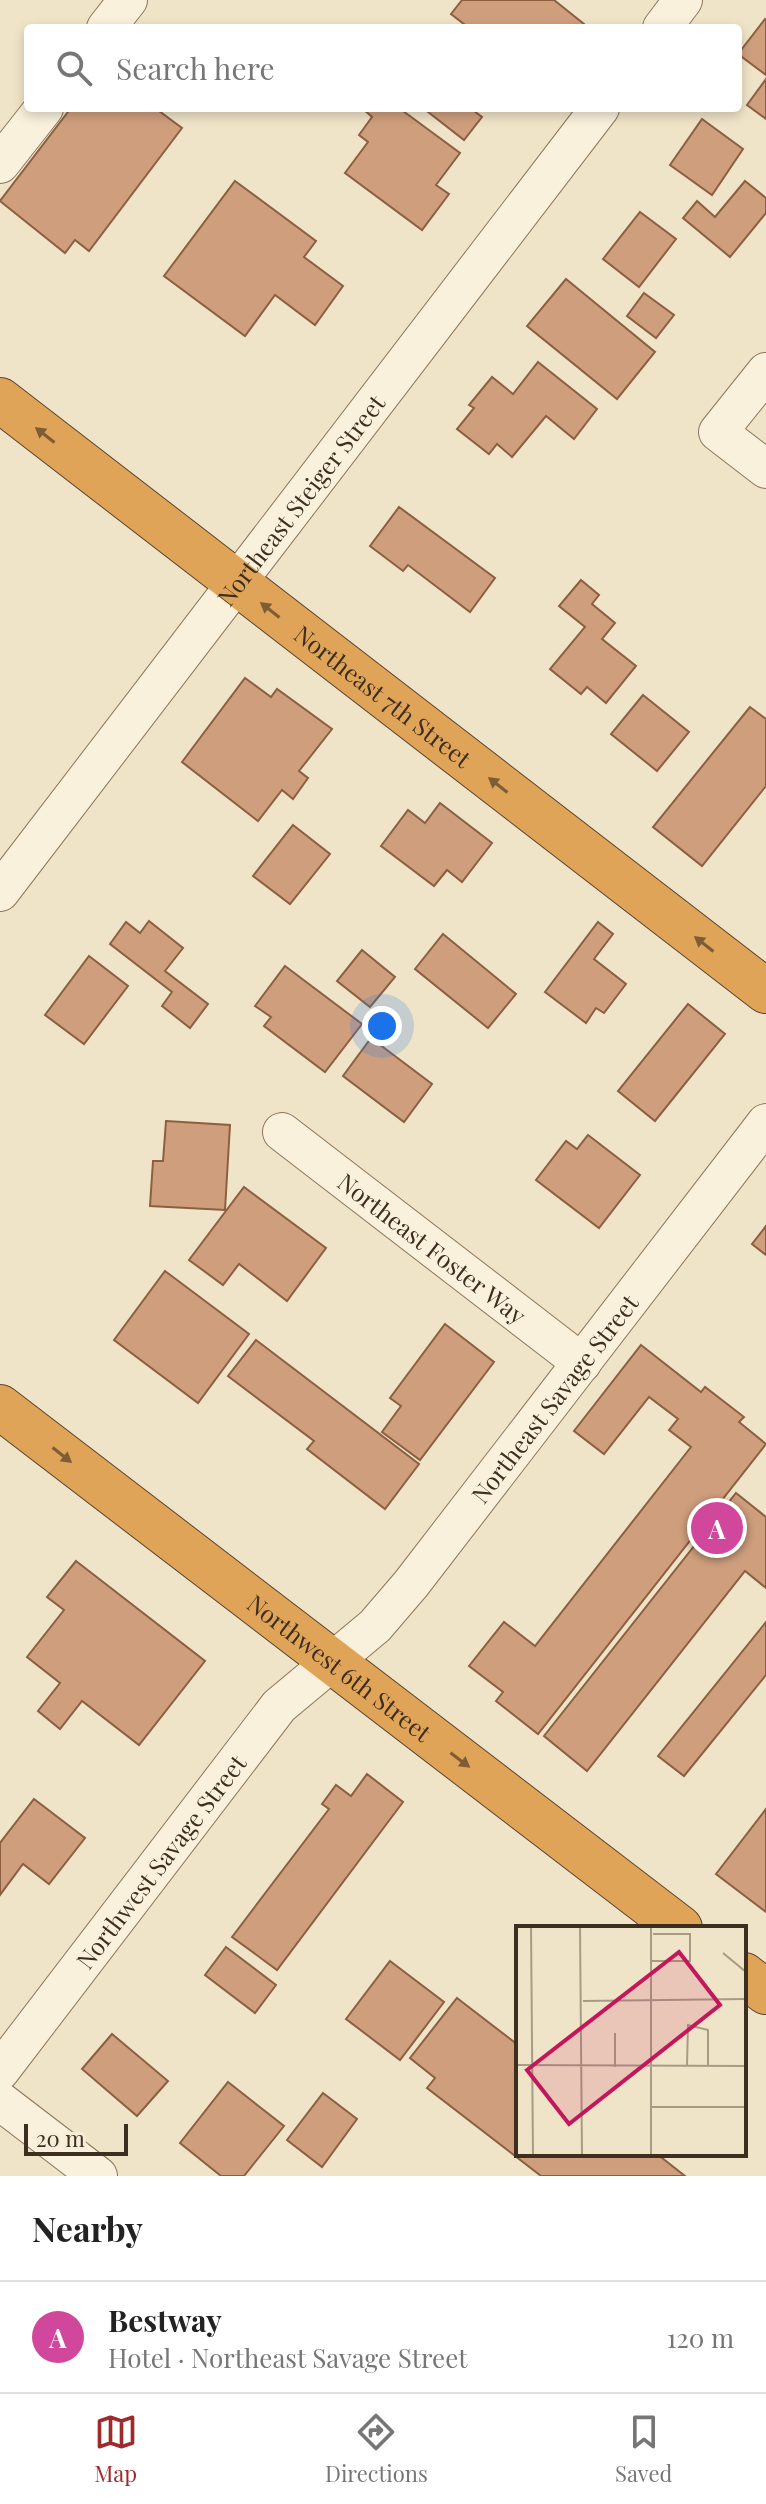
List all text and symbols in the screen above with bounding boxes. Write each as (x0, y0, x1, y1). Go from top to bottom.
search box (24, 24, 742, 112)
icon: search (52, 46, 96, 90)
text: Search here (116, 48, 275, 88)
street label: Northeast Steiger Street (209, 387, 392, 612)
one-way arrow (35, 427, 55, 444)
one-way arrow (260, 602, 280, 618)
street label: Northeast 7th Street (288, 617, 478, 774)
one-way arrow (488, 778, 508, 794)
one-way arrow (694, 936, 714, 952)
your location (362, 1006, 402, 1046)
street label: Northeast Foster Way (332, 1165, 533, 1331)
street label: Northeast Savage Street (463, 1287, 645, 1509)
one-way arrow (52, 1446, 72, 1462)
pin: A (691, 1498, 743, 1558)
street label: Northwest 6th Street (241, 1587, 439, 1748)
street label: Northwest Savage Street (68, 1747, 253, 1975)
one-way arrow (449, 1752, 470, 1768)
inset map (516, 1926, 746, 2156)
scale bar (24, 2120, 128, 2156)
text: 20 m (36, 2123, 85, 2153)
text: Nearby (32, 2205, 143, 2251)
text: Bestway (108, 2300, 222, 2340)
text: A (49, 2320, 67, 2355)
text: 120 m (667, 2320, 734, 2355)
text: Hotel · Northeast Savage Street (108, 2340, 468, 2375)
tab: Map (94, 2410, 138, 2488)
tab: Directions (325, 2410, 428, 2488)
tab: Saved (615, 2410, 672, 2488)

